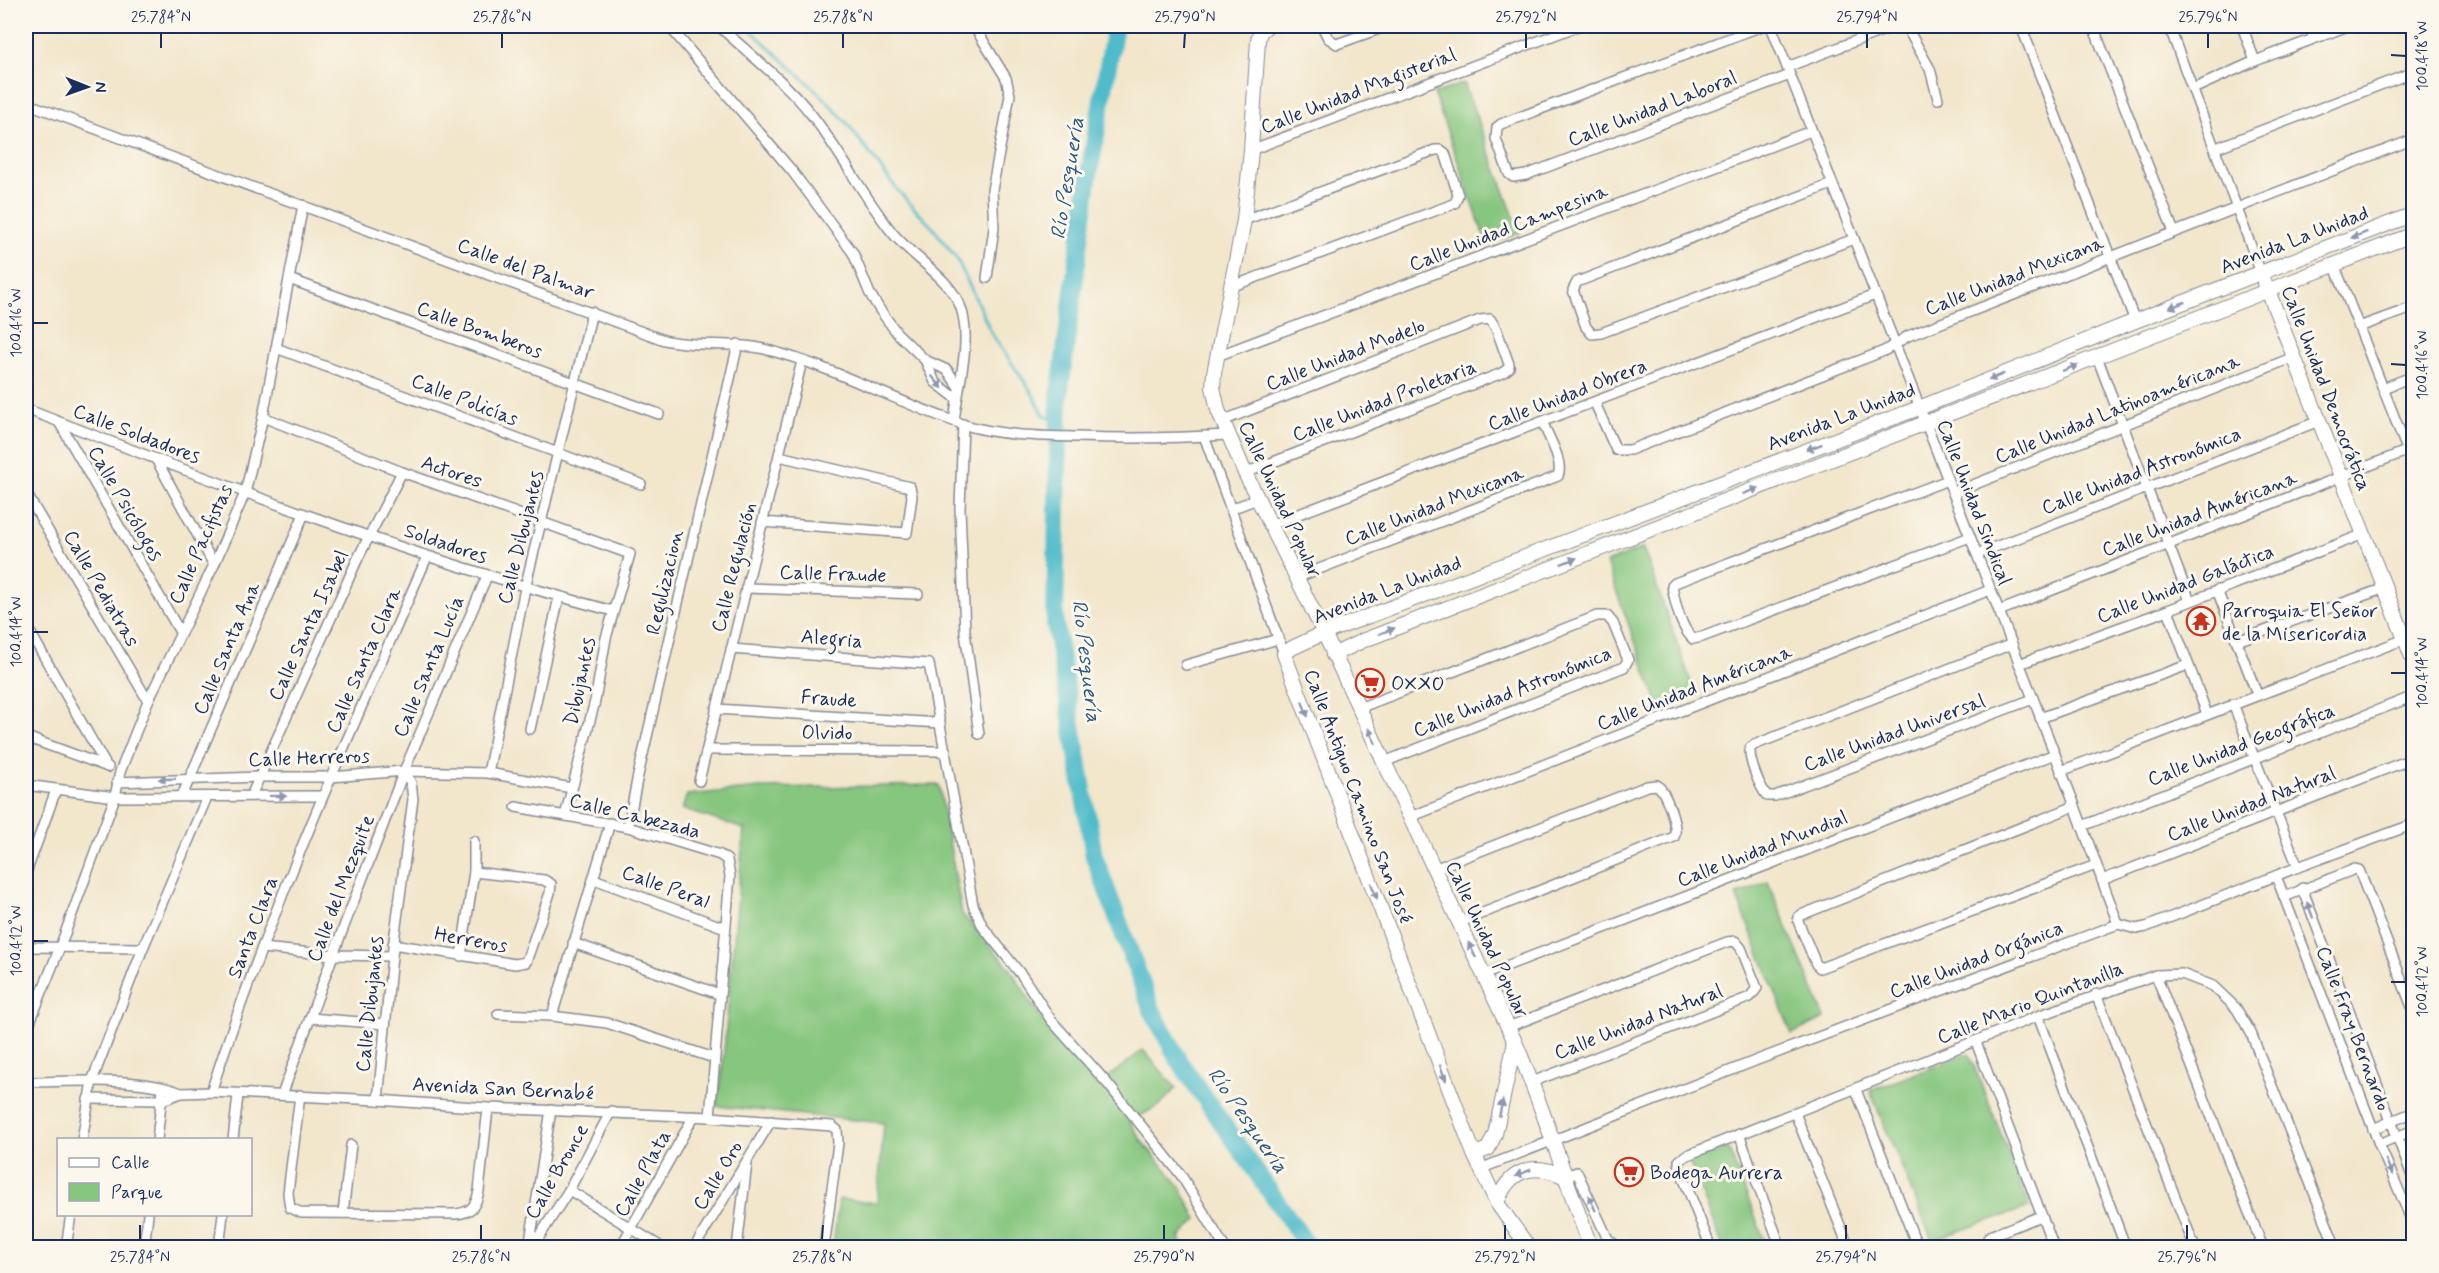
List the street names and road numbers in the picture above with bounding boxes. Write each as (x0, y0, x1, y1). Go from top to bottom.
street label: Calle Unidad Magisterial (1257, 42, 1461, 143)
street label: Calle Unidad Laboral (1564, 65, 1741, 154)
street label: Calle Unidad Campesina (1405, 178, 1613, 279)
street label: Avenida La Unidad (2216, 200, 2373, 281)
street label: Calle Unidad Mexicana (1921, 230, 2109, 323)
street label: Calle del Palmar (453, 232, 598, 307)
street label: Calle Unidad Democrática (2274, 282, 2377, 495)
street label: Calle Bomberos (413, 295, 546, 366)
street label: Calle Unidad Modelo (1262, 313, 1429, 398)
street label: Calle Unidad Latinoaméricana (1991, 347, 2245, 471)
street label: Calle Unidad Obrera (1484, 353, 1651, 438)
street label: Calle Unidad Proletaria (1289, 354, 1480, 449)
street label: Calle Policías (407, 368, 522, 433)
street label: Avenida La Unidad (1763, 377, 1920, 458)
street label: Calle Soldadores (69, 398, 204, 471)
street label: Calle Unidad Sindical (1930, 416, 2018, 589)
street label: Calle Unidad Popular (1231, 417, 1328, 583)
street label: Calle Unidad Astronómica (2038, 421, 2245, 522)
street label: Calle Psicólogos (79, 441, 169, 567)
street label: Actores (417, 449, 486, 495)
street label: Calle Unidad Mexicana (1341, 460, 1529, 553)
street label: Calle Unidad Américana (2098, 464, 2302, 564)
street label: Calle Dibujantes (492, 468, 551, 607)
street label: Calle Pacifistas (163, 480, 240, 609)
street label: Calle Regulación (705, 500, 766, 636)
street label: Soldadores (400, 518, 491, 571)
street label: Calle Pediatras (56, 525, 145, 652)
street label: Regulizacion (640, 527, 693, 638)
street label: Calle Unidad Galáctica (2093, 538, 2278, 631)
street label: Calle Santa Isabel (263, 546, 356, 705)
street label: Avenida La Unidad (1309, 550, 1466, 631)
street label: Calle Fraude (779, 559, 887, 590)
street label: Calle Santa Ana (187, 577, 268, 719)
street label: Calle Santa Clara (320, 583, 409, 738)
street label: Calle Santa Lucía (387, 592, 471, 742)
street label: Alegria (800, 623, 864, 658)
street label: Dibujantes (558, 635, 603, 728)
street label: Calle Unidad Américana (1593, 638, 1797, 738)
street label: Calle Unidad Astronómica (1409, 640, 1616, 745)
street label: Calle Antiguo Camino San José (1297, 666, 1419, 927)
street label: Fraude (800, 684, 858, 715)
street label: Calle Unidad Universal (1800, 688, 1989, 779)
street label: Calle Unidad Geográfica (2144, 697, 2340, 795)
street label: Olvido (802, 720, 853, 747)
street label: Calle Herreros (248, 743, 370, 774)
street label: Calle Unidad Natural (2163, 760, 2340, 849)
street label: Calle Cabezada (566, 787, 703, 846)
street label: Calle Unidad Mundial (1673, 804, 1852, 894)
street label: Calle del Mezquite (301, 811, 382, 966)
street label: Calle Unidad Popular (1438, 857, 1535, 1023)
street label: Calle Peral (618, 859, 713, 916)
street label: Santa Clara (222, 873, 285, 982)
street label: Calle Unidad Orgánica (1886, 915, 2068, 1008)
street label: Herreros (432, 921, 510, 960)
street label: Calle Dibujantes (350, 935, 391, 1074)
street label: Calle Fray Bernardo (2309, 942, 2396, 1115)
street label: Calle Mario Quintanilla (1934, 955, 2128, 1051)
street label: Calle Unidad Natural (1550, 978, 1727, 1067)
street label: Avenida San Bernabé (412, 1071, 594, 1108)
street label: Calle Bronce (519, 1119, 596, 1224)
street label: Calle Plata (608, 1125, 678, 1222)
street label: Calle Oro (687, 1136, 750, 1216)

